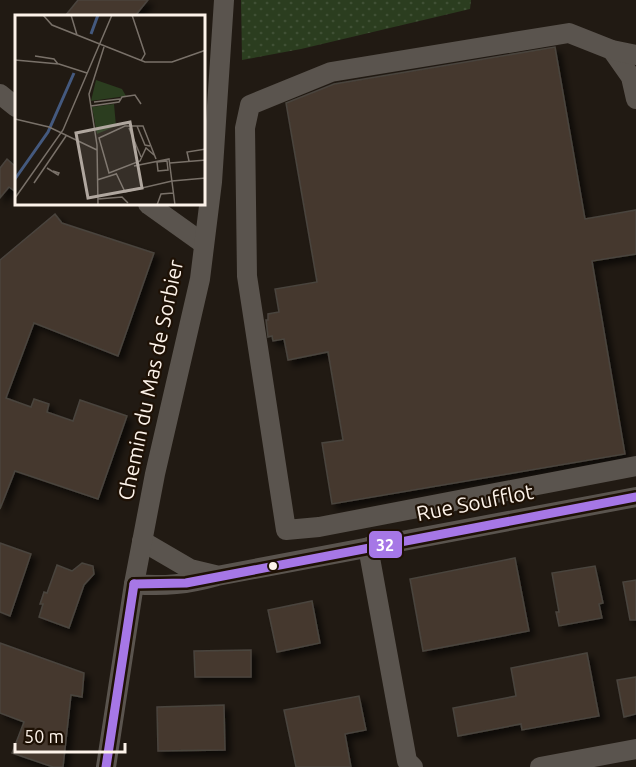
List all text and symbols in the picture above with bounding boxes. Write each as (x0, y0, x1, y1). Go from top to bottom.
inset map (15, 15, 206, 206)
street label: Chemin du Mas de Sorbier (113, 257, 187, 502)
street label: Rue Soufflot (414, 479, 535, 525)
line badge: 32 (368, 530, 403, 559)
text: 32 (376, 536, 394, 554)
unlabelled marker (267, 560, 279, 572)
scale bar (15, 716, 124, 754)
text: 50 m (24, 726, 64, 746)

